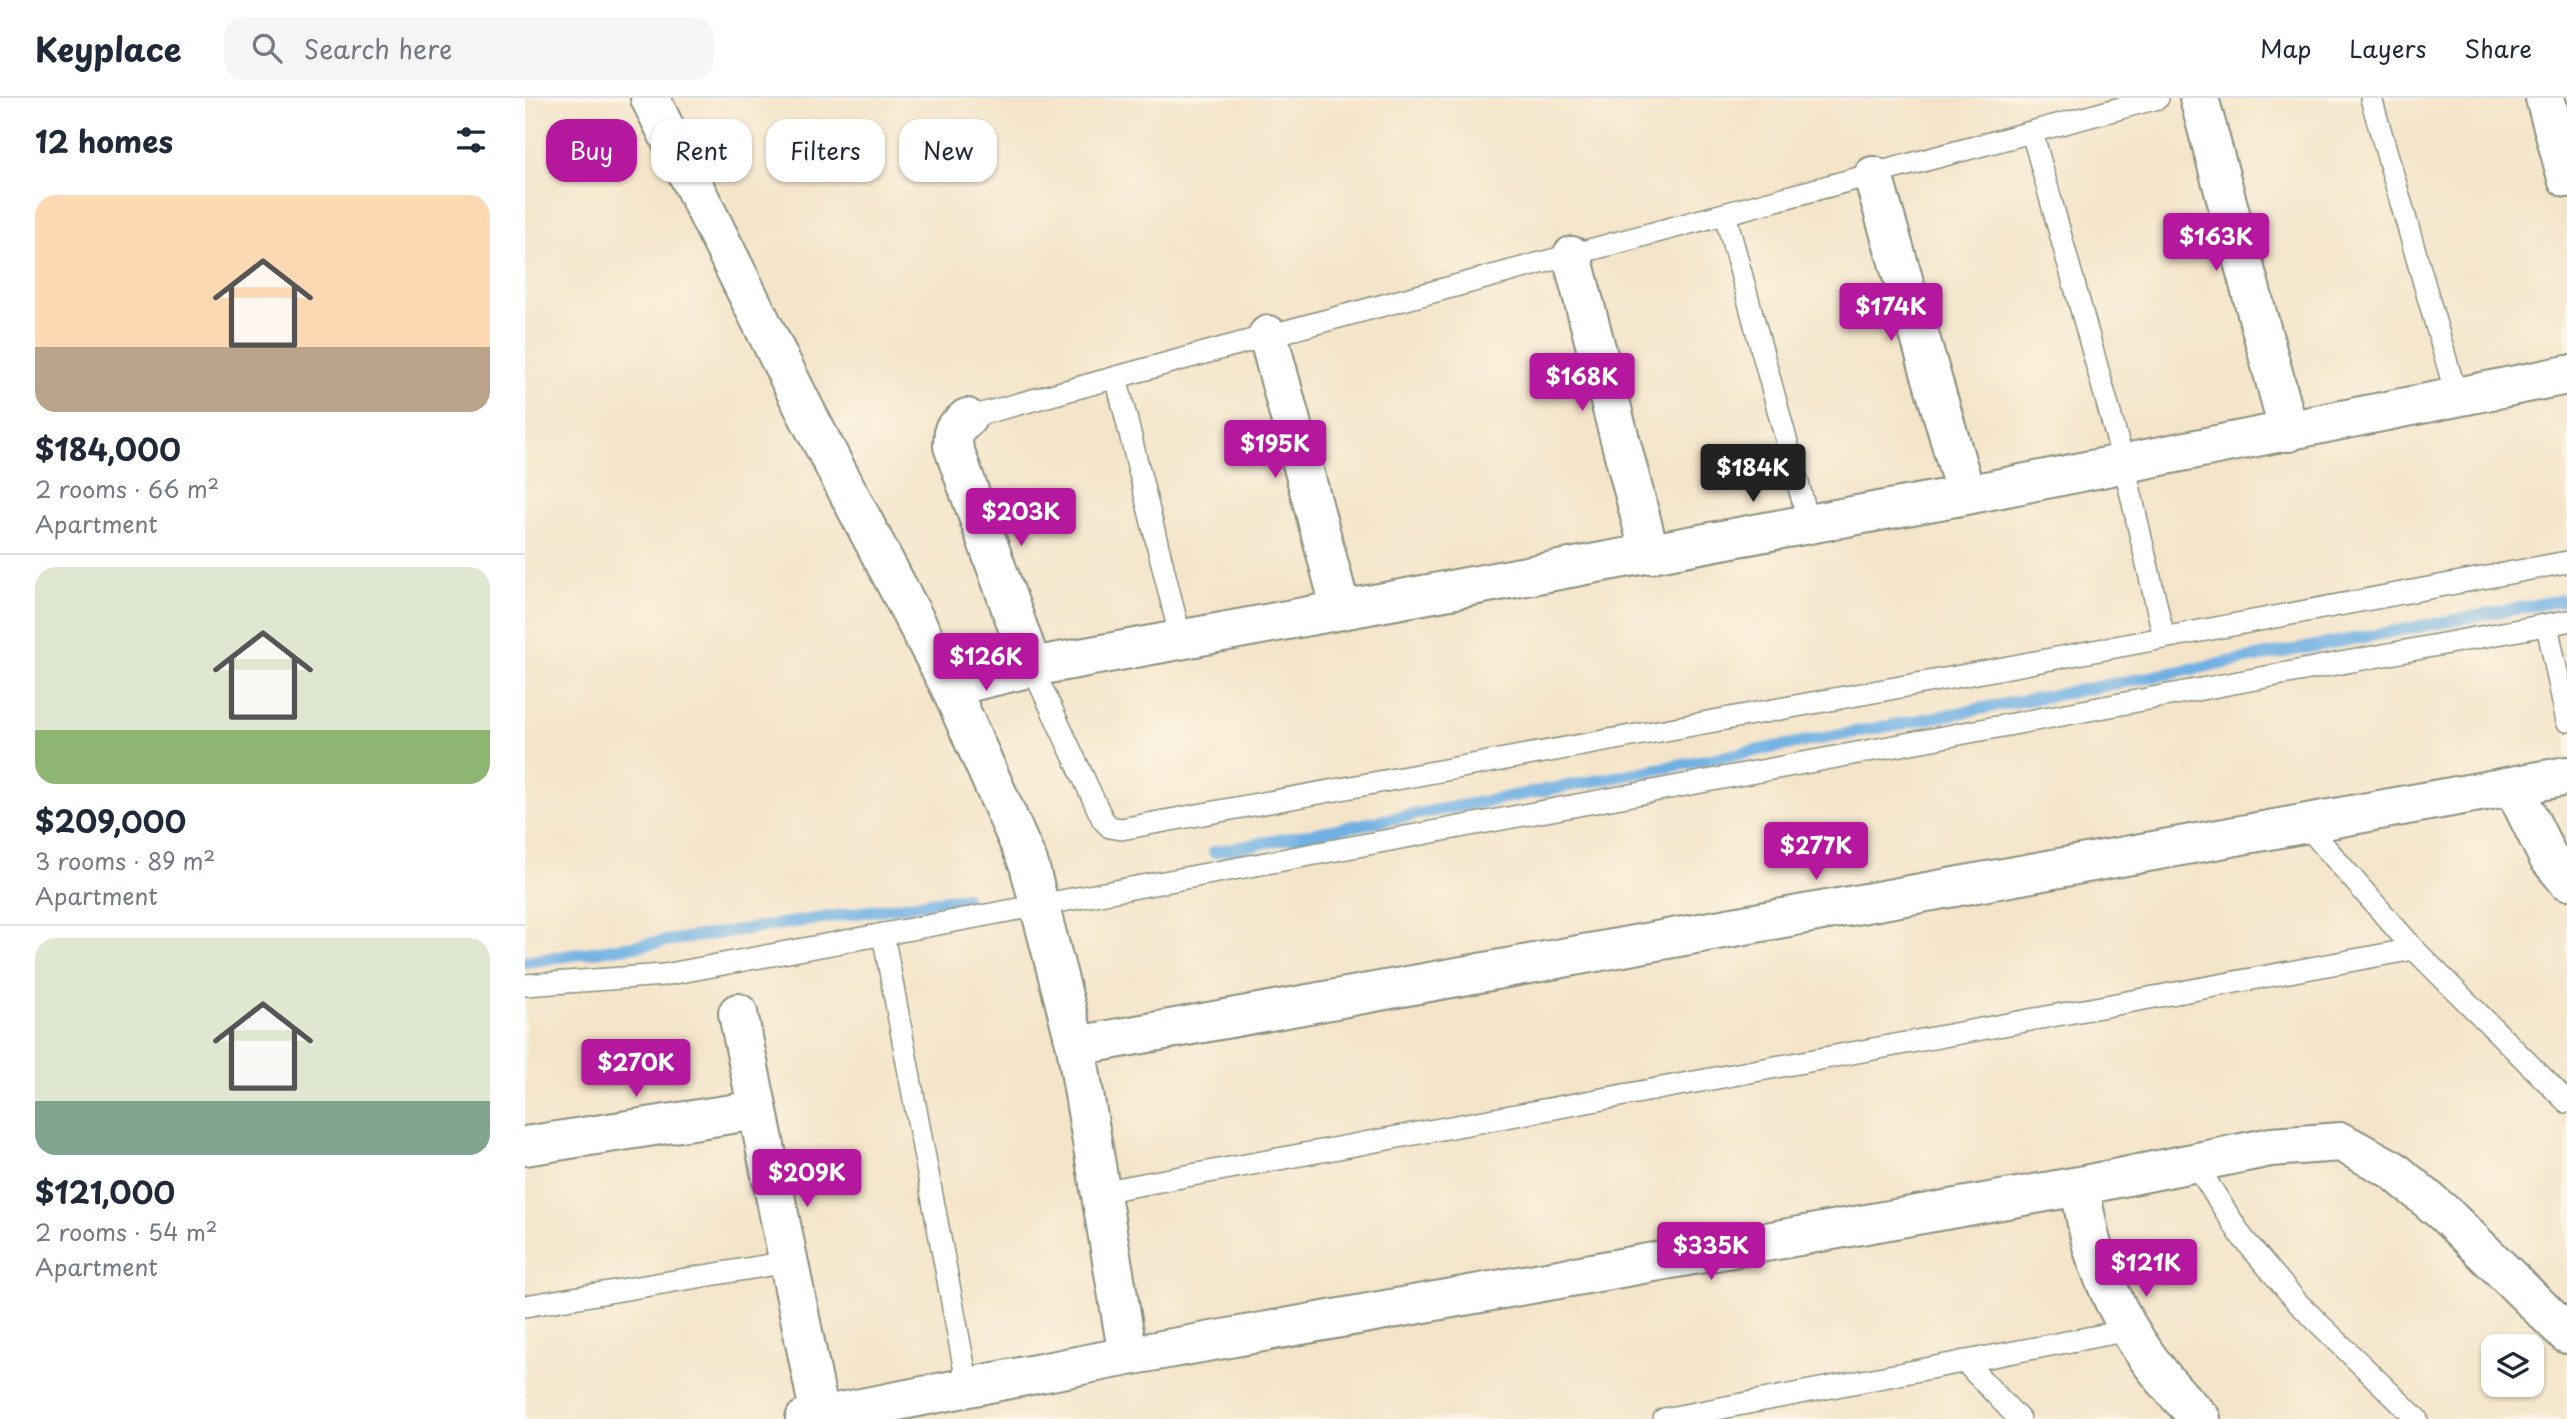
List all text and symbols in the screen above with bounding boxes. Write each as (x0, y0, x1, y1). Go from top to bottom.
search box (224, 17, 714, 80)
text: Keyplace (35, 23, 182, 73)
icon: search (248, 29, 286, 67)
text: Search here (304, 29, 452, 68)
text: Map (2260, 30, 2311, 66)
text: Layers (2349, 30, 2426, 66)
text: Share (2464, 30, 2532, 66)
text: 12 homes (35, 118, 173, 163)
chip: Buy (546, 119, 637, 182)
chip: Rent (651, 119, 752, 182)
chip: Filters (766, 119, 885, 182)
chip: New (899, 119, 997, 182)
icon: filters (452, 121, 490, 159)
pin: $163K (2167, 214, 2265, 273)
text: $163K (2179, 218, 2253, 253)
icon: home (200, 240, 326, 366)
pin: $174K (1842, 284, 1940, 343)
text: $174K (1856, 288, 1926, 323)
pin: $168K (1533, 354, 1631, 413)
text: $168K (1546, 358, 1618, 393)
pin: $195K (1226, 420, 1324, 480)
text: $195K (1240, 425, 1310, 460)
text: $184,000 (35, 426, 181, 471)
pin: $184K (1704, 444, 1802, 504)
text: $184K (1717, 449, 1789, 484)
text: 2 rooms · 66 m² (35, 471, 219, 506)
pin: $203K (972, 489, 1070, 548)
text: $203K (982, 493, 1060, 528)
text: Apartment (35, 506, 158, 541)
icon: home (200, 612, 326, 738)
pin: $126K (937, 634, 1035, 693)
text: $126K (949, 638, 1023, 673)
text: $209,000 (35, 798, 186, 843)
pin: $277K (1767, 822, 1865, 882)
text: $277K (1780, 827, 1852, 862)
text: 3 rooms · 89 m² (35, 843, 215, 878)
text: Apartment (35, 878, 158, 913)
icon: home (200, 983, 326, 1109)
pin: $270K (587, 1040, 685, 1099)
text: $270K (597, 1044, 675, 1079)
pin: $209K (758, 1150, 856, 1209)
text: $209K (768, 1154, 846, 1189)
text: $121,000 (35, 1169, 175, 1214)
text: 2 rooms · 54 m² (35, 1214, 218, 1249)
pin: $335K (1662, 1222, 1760, 1282)
text: $335K (1673, 1227, 1749, 1262)
pin: $121K (2097, 1240, 2195, 1299)
text: $121K (2111, 1244, 2181, 1279)
text: Apartment (35, 1249, 158, 1284)
map controls (2481, 1334, 2544, 1397)
button: layers (2481, 1334, 2544, 1397)

